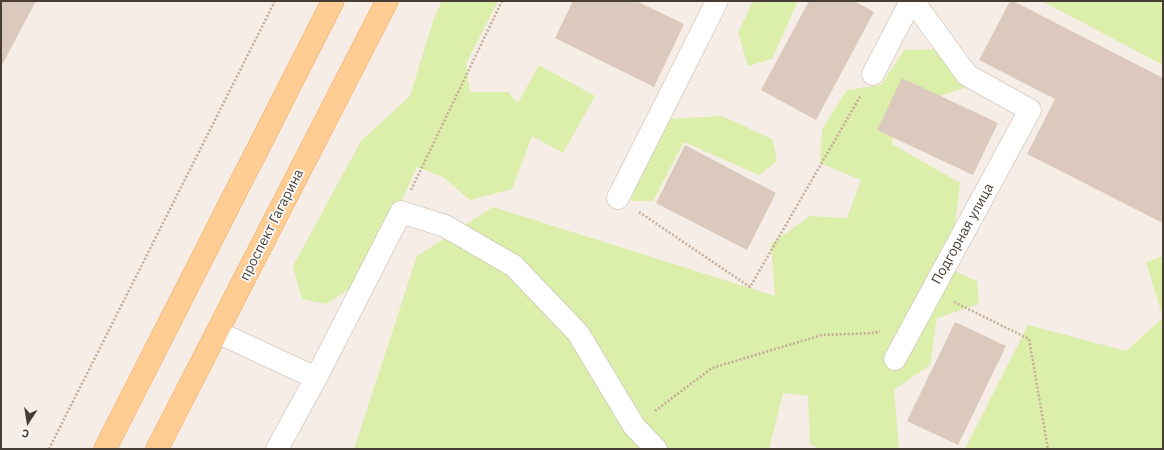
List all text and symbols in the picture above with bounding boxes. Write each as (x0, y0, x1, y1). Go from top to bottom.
street label: проспект Гагарина (237, 166, 307, 284)
street label: Подгорная улица (928, 181, 998, 287)
north arrow (8, 402, 48, 442)
text: С (21, 426, 30, 441)

